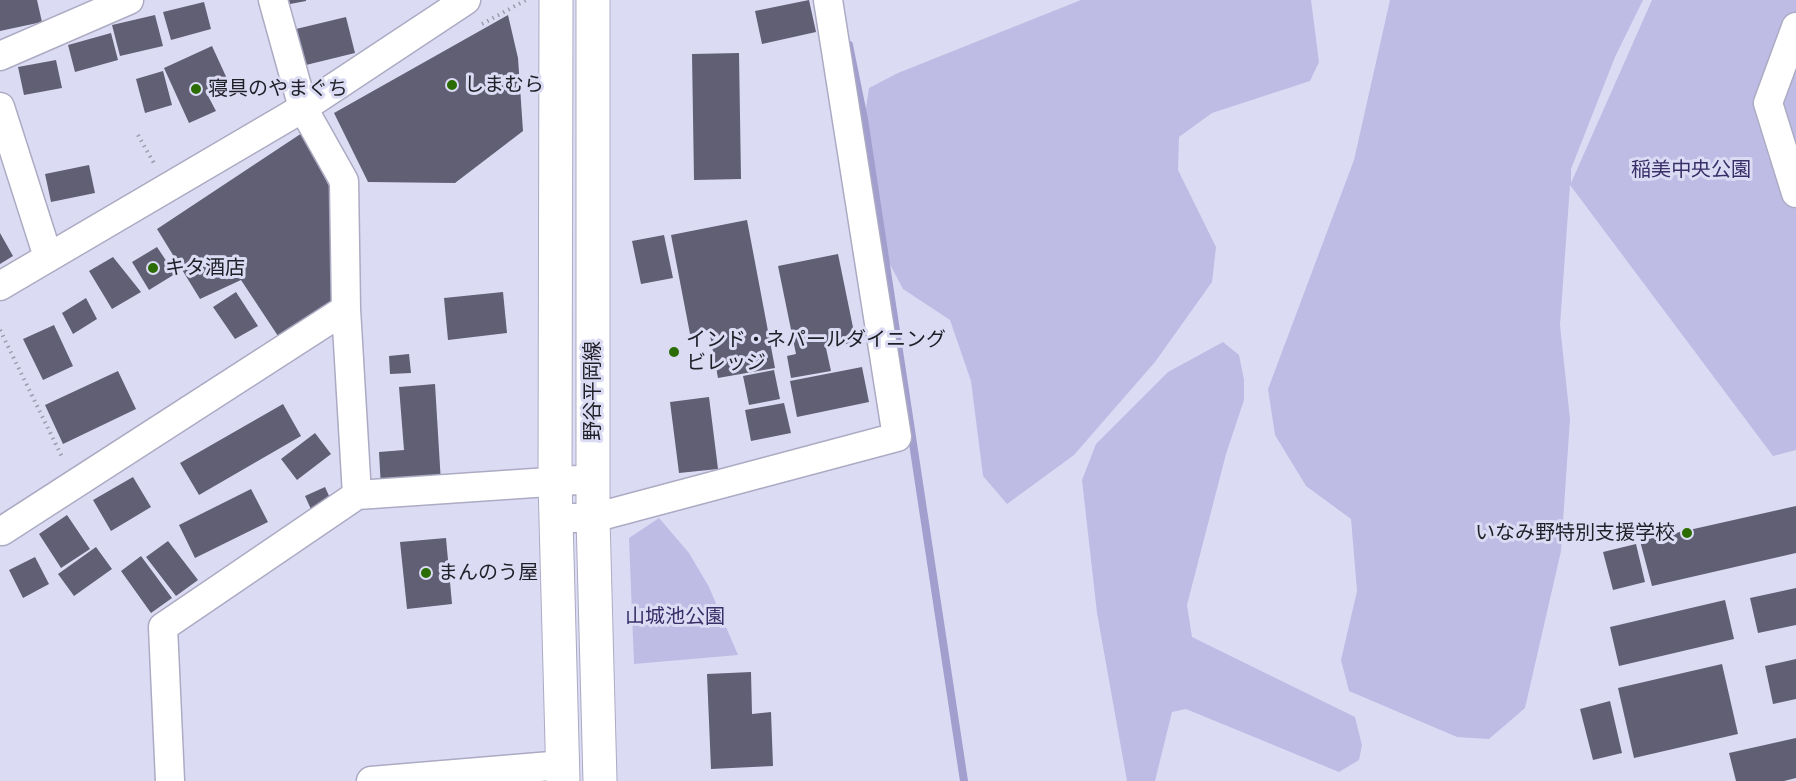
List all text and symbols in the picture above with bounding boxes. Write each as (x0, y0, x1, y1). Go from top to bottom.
place label: しまむら (464, 73, 544, 97)
place label: 寝具のやまぐち (208, 77, 348, 101)
marker: しまむら (445, 78, 459, 92)
marker: 寝具のやまぐち (189, 82, 203, 96)
park label: 稲美中央公園 (1631, 158, 1751, 182)
place label: キタ酒店 (165, 256, 245, 280)
marker: キタ酒店 (146, 261, 160, 275)
place label: インド・ネパールダイニング ビレッジ (686, 328, 946, 375)
street label: 野谷平岡線 (581, 341, 605, 441)
marker: インド・ネパールダイニング ビレッジ (667, 345, 681, 359)
place label: いなみ野特別支援学校 (1475, 521, 1675, 545)
marker: いなみ野特別支援学校 (1680, 526, 1694, 540)
place label: まんのう屋 (438, 561, 538, 585)
marker: まんのう屋 (419, 566, 433, 580)
park label: 山城池公園 (625, 605, 725, 629)

